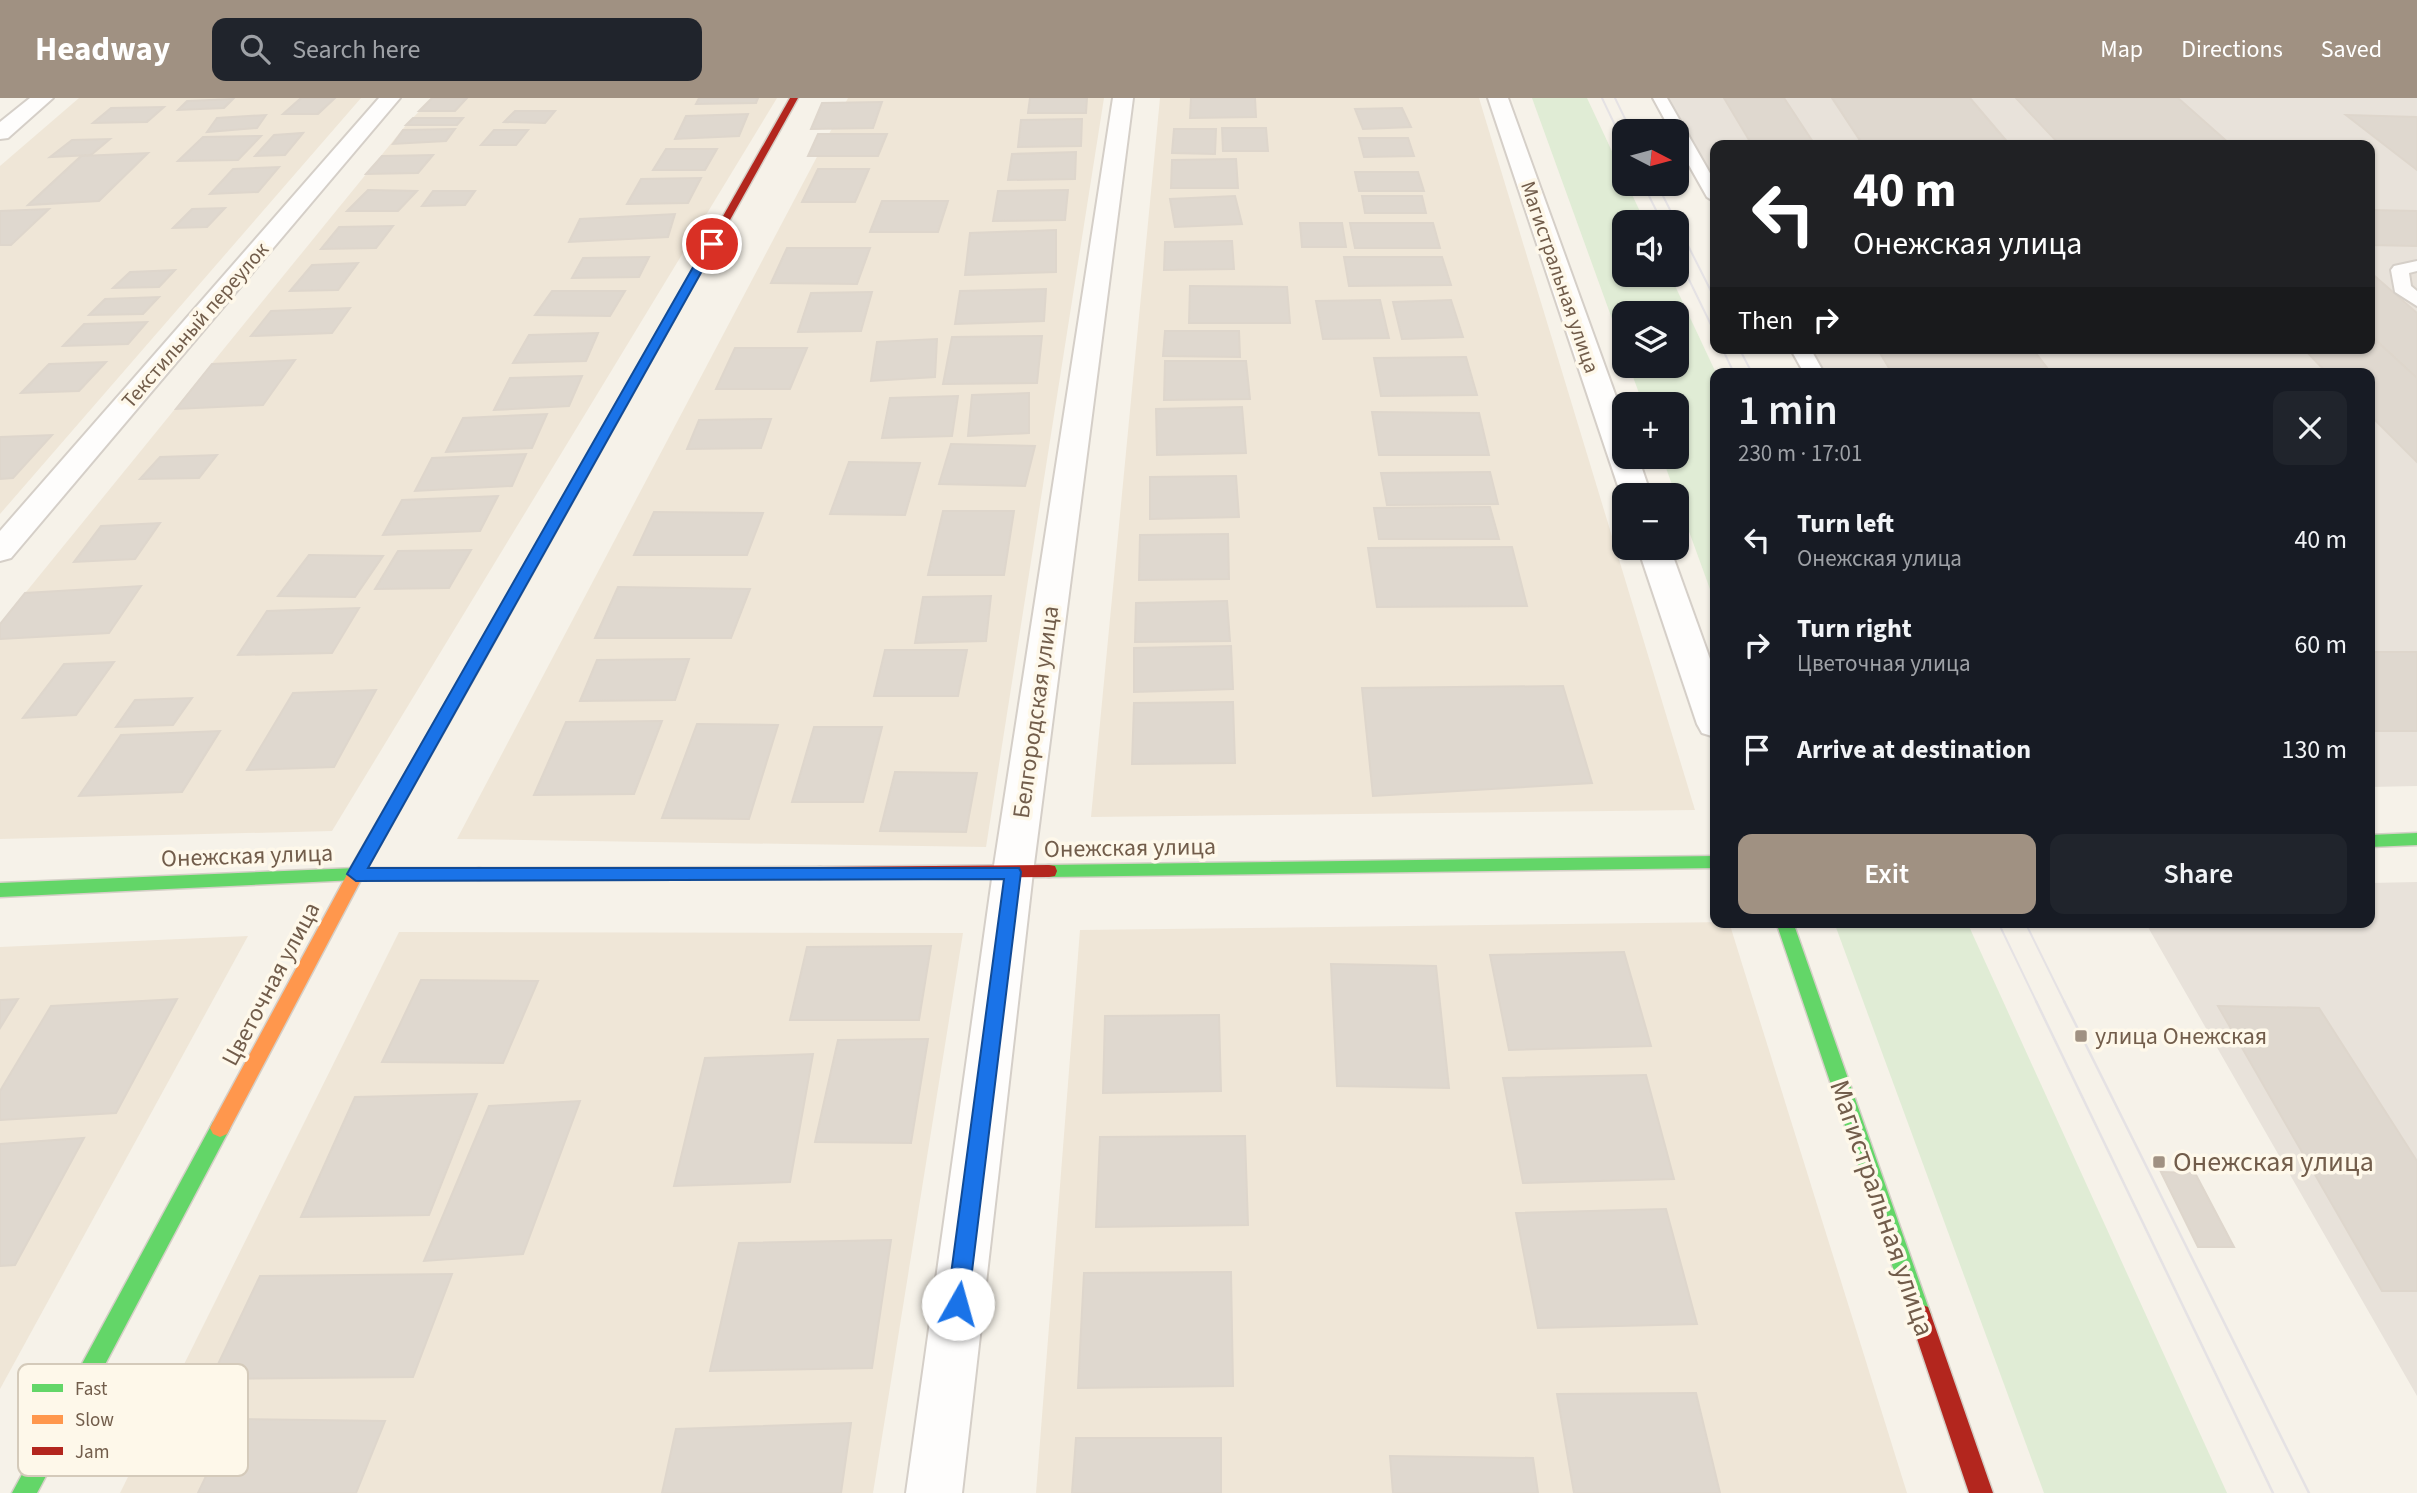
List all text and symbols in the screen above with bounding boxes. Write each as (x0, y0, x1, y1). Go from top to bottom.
search box (212, 18, 702, 81)
text: Headway (35, 26, 170, 73)
icon: search (236, 30, 274, 68)
text: Search here (292, 31, 420, 68)
text: Map (2100, 32, 2143, 67)
text: Directions (2181, 32, 2283, 67)
text: Saved (2321, 32, 2382, 67)
north arrow (1612, 119, 1689, 196)
map controls (1612, 119, 1689, 560)
text: 40 m (1853, 156, 1957, 226)
icon: left (1738, 168, 1829, 259)
street label: Магистральная улица (1513, 177, 1607, 377)
button: sound (1612, 210, 1689, 287)
pin (682, 214, 742, 274)
text: Онежская улица (1853, 221, 2082, 267)
icon: arrive (693, 225, 731, 263)
street label: Текстильный переулок (114, 235, 276, 415)
button: layers (1612, 301, 1689, 378)
icon: right (1807, 301, 1845, 339)
text: Then (1738, 302, 1793, 339)
text: 1 min (1738, 381, 1838, 441)
button: close (2273, 391, 2347, 465)
button: + (1612, 392, 1689, 469)
text: 230 m · 17:01 (1738, 437, 1862, 470)
button: − (1612, 483, 1689, 560)
text: Turn left (1797, 505, 1894, 542)
icon: left (1738, 521, 1776, 559)
text: 40 m (2294, 521, 2347, 558)
text: Онежская улица (1797, 542, 1962, 575)
street label: Белгородская улица (1004, 603, 1068, 821)
text: Turn right (1797, 610, 1912, 647)
icon: right (1738, 626, 1776, 664)
text: 60 m (2294, 626, 2347, 663)
text: Цветочная улица (1797, 647, 1971, 680)
icon: arrive (1738, 731, 1776, 769)
text: Arrive at destination (1797, 731, 2031, 768)
text: 130 m (2281, 731, 2347, 768)
street label: Онежская улица (1044, 829, 1216, 867)
button: Exit (1738, 834, 2036, 914)
button: Share (2050, 834, 2347, 914)
street label: Онежская улица (160, 836, 334, 876)
street label: Цветочная улица (213, 896, 329, 1072)
place label: улица Онежская (2095, 1019, 2267, 1054)
marker: улица Онежская (2073, 1028, 2089, 1044)
street label: Магистральная улица (1819, 1075, 1945, 1341)
place label: Онежская улица (2173, 1142, 2374, 1182)
marker: Онежская улица (2151, 1154, 2167, 1170)
position arrow (921, 1267, 995, 1341)
legend (18, 1364, 248, 1476)
text: Fast (75, 1376, 108, 1403)
text: Slow (75, 1407, 114, 1434)
text: Jam (75, 1439, 109, 1466)

